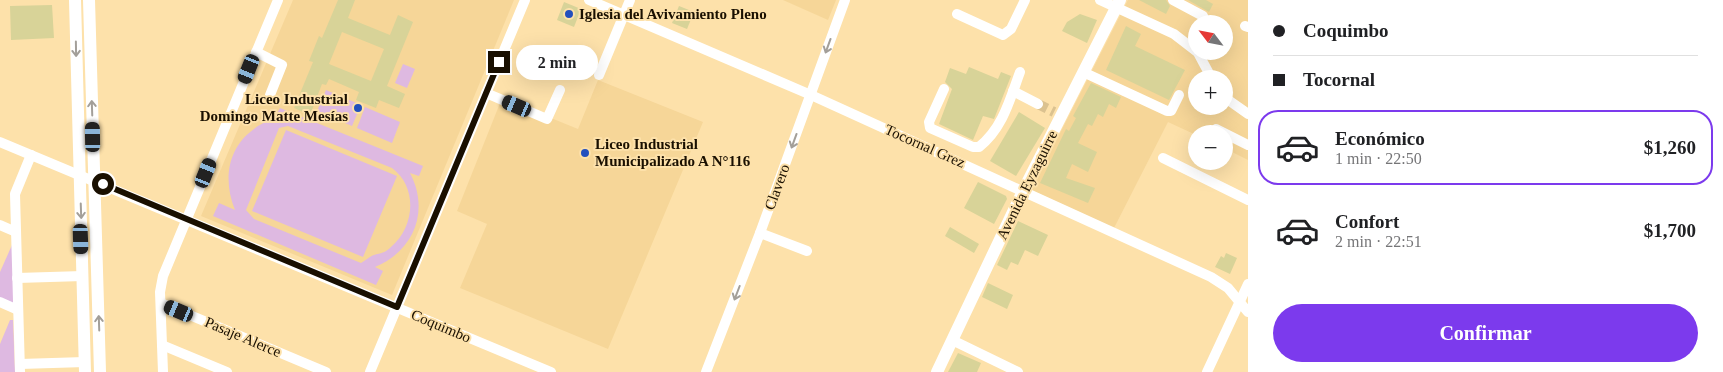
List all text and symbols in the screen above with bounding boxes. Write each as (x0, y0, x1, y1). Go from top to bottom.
place label: Iglesia del Avivamiento Pleno (579, 6, 767, 22)
marker: Iglesia del Avivamiento Pleno (563, 8, 575, 20)
north arrow (1188, 15, 1232, 60)
map controls (1188, 15, 1233, 170)
text: Coquimbo (1303, 20, 1389, 41)
one-way arrow (823, 38, 832, 53)
one-way arrow (71, 40, 81, 56)
callout: 2 min (516, 44, 599, 80)
route end (488, 51, 510, 73)
car (236, 52, 261, 86)
text: 2 min (538, 54, 576, 71)
text: Tocornal (1303, 69, 1375, 90)
button: + (1188, 70, 1233, 115)
place label: Liceo Industrial Domingo Matte Mesías (200, 91, 348, 124)
car (500, 93, 533, 119)
one-way arrow (87, 101, 97, 117)
marker: Liceo Industrial Domingo Matte Mesías (352, 102, 364, 114)
street label: Tocornal Grez (882, 121, 968, 171)
car (85, 122, 100, 152)
button: − (1188, 125, 1233, 170)
icon: car (1275, 125, 1320, 170)
street label: Avenida Eyzaguirre (994, 128, 1060, 242)
text: Económico (1335, 128, 1425, 149)
one-way arrow (789, 132, 798, 148)
place label: Liceo Industrial Municipalizado A N°116 (595, 136, 751, 169)
text: $1,260 (1644, 137, 1696, 158)
marker: Liceo Industrial Municipalizado A N°116 (579, 147, 591, 159)
text: 1 min · 22:50 (1335, 150, 1422, 167)
car (193, 156, 218, 190)
street label: Clavero (761, 162, 793, 212)
route start (92, 173, 114, 195)
one-way arrow (76, 203, 85, 219)
icon: car (1275, 208, 1320, 253)
text: Confort (1335, 211, 1399, 232)
text: $1,700 (1644, 220, 1696, 241)
car (72, 224, 89, 254)
text: 2 min · 22:51 (1335, 233, 1422, 250)
one-way arrow (732, 285, 741, 300)
car (162, 298, 195, 324)
button: Confirmar (1273, 304, 1698, 362)
street label: Coquimbo (409, 306, 473, 346)
street label: Pasaje Alerce (202, 314, 284, 360)
one-way arrow (94, 316, 103, 332)

